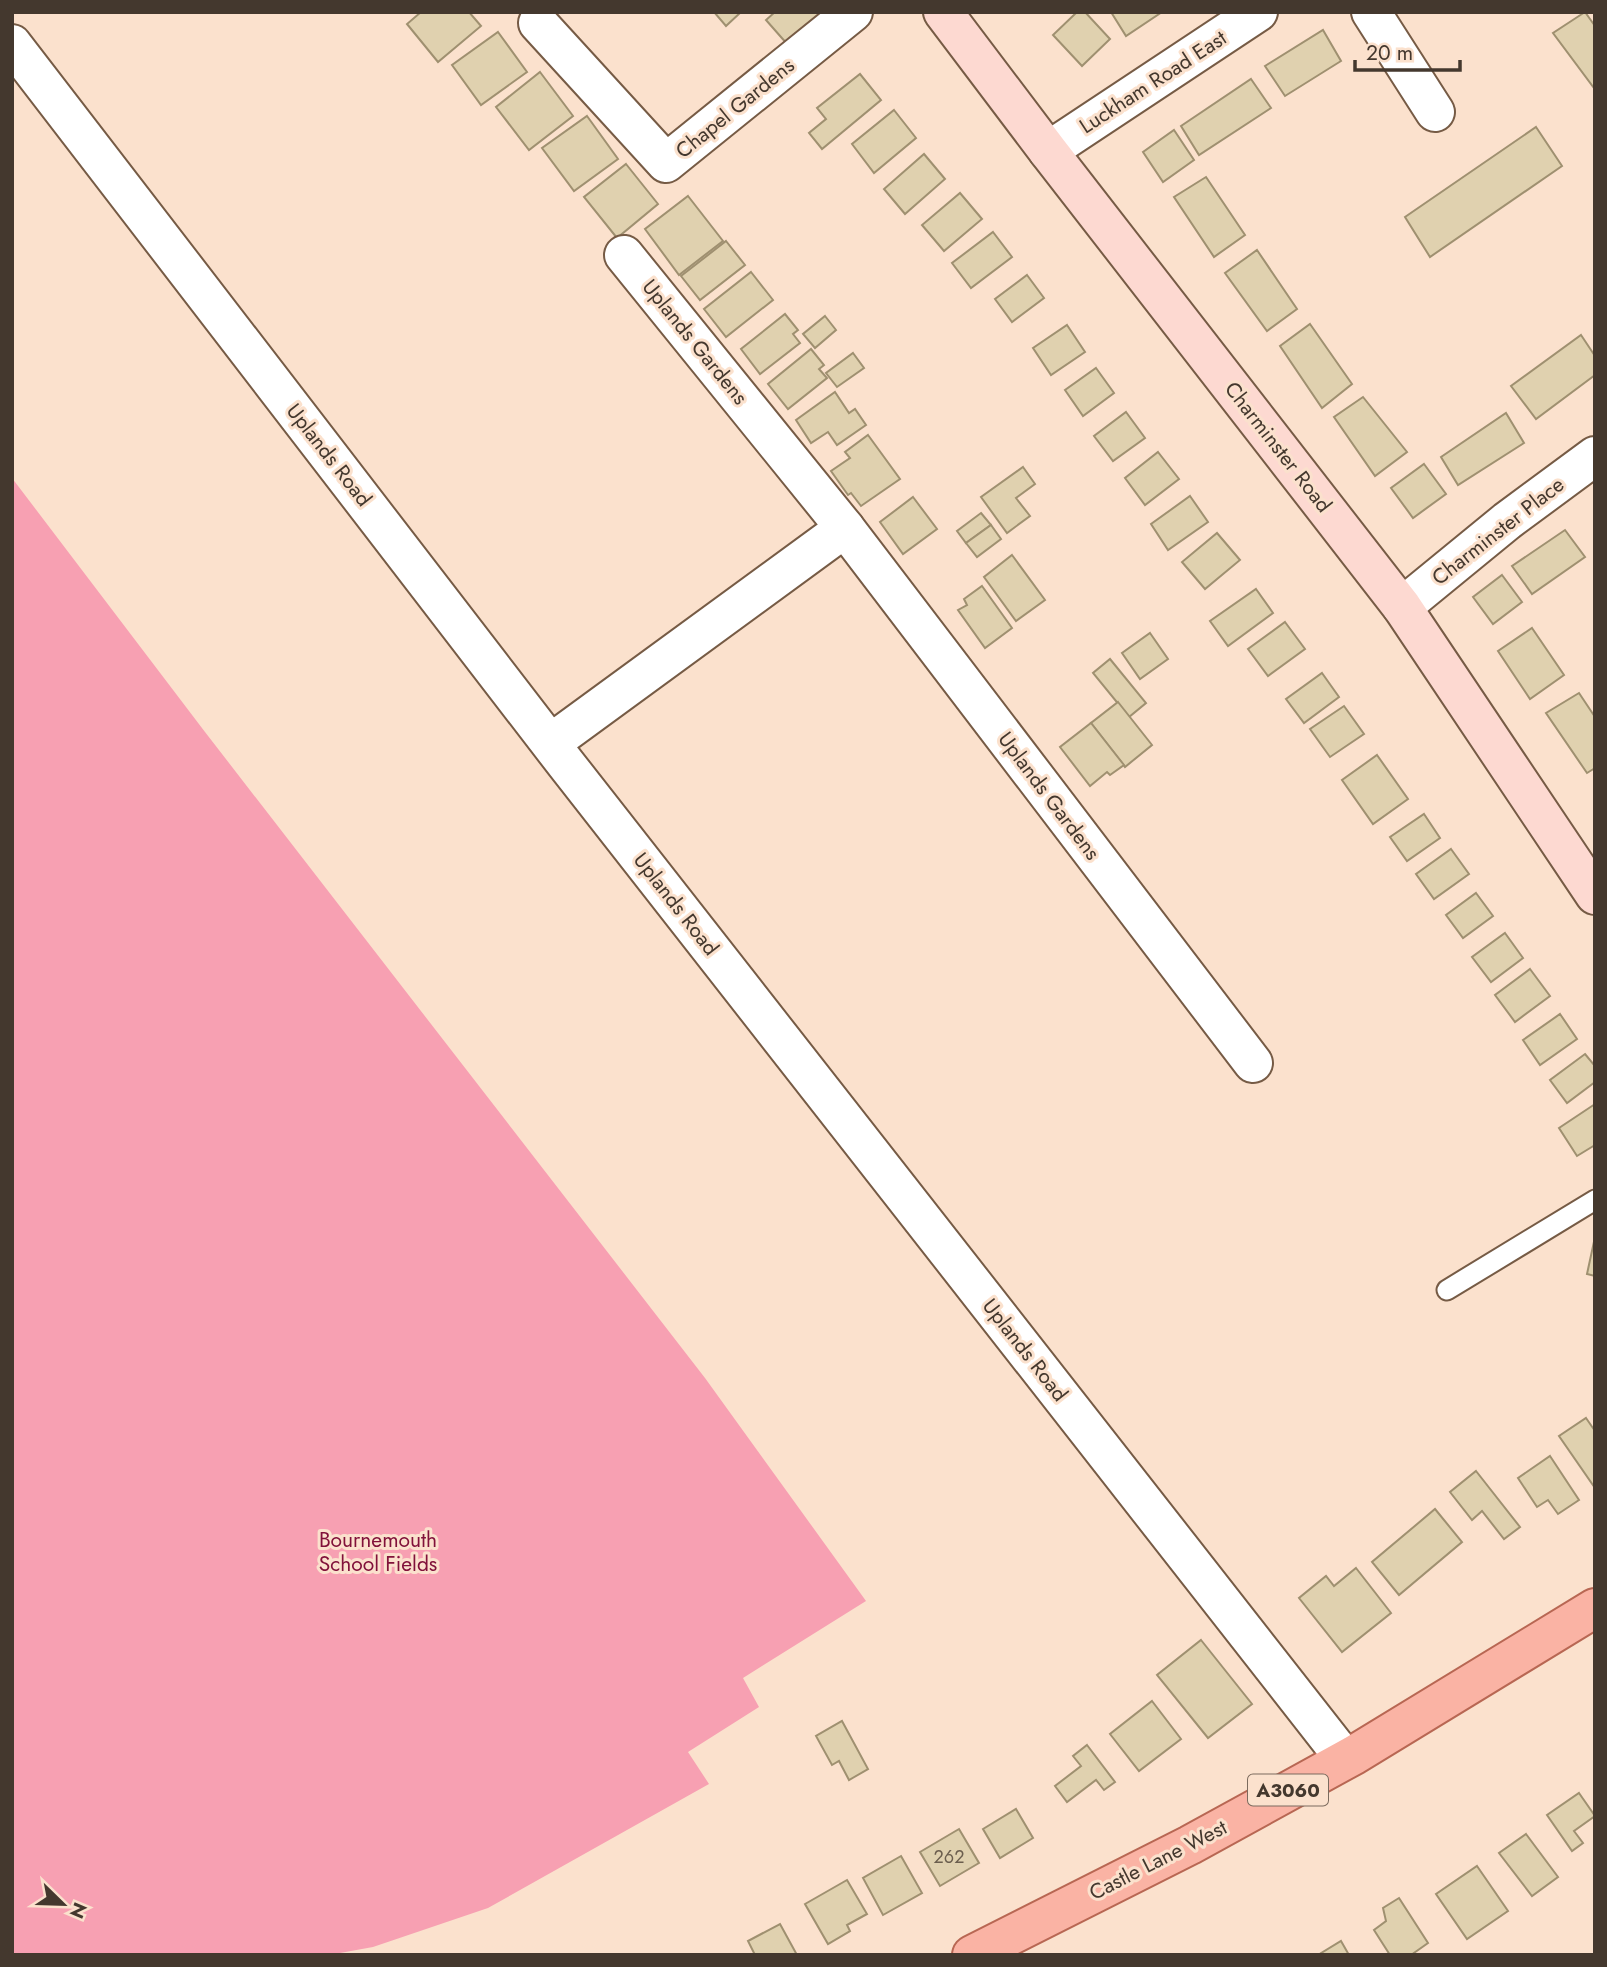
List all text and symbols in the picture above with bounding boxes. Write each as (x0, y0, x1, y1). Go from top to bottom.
street label: Luckham Road East (1074, 23, 1232, 141)
scale bar (1355, 28, 1460, 72)
text: 20 m (1366, 38, 1413, 68)
street label: Chapel Gardens (669, 51, 801, 165)
street label: Uplands Gardens (635, 273, 755, 411)
street label: Charminster Road (1217, 375, 1339, 519)
street label: Uplands Road (279, 397, 379, 513)
street label: Charminster Place (1425, 470, 1571, 592)
street label: Uplands Gardens (991, 726, 1107, 866)
street label: Uplands Road (626, 846, 726, 962)
street label: Uplands Road (975, 1292, 1075, 1408)
park label: Bournemouth School Fields (319, 1525, 437, 1579)
road number: A3060 (1248, 1774, 1328, 1806)
street label: Castle Lane West (1084, 1812, 1232, 1908)
house number: 262 (934, 1844, 964, 1870)
north arrow (28, 1869, 98, 1939)
text: N (63, 1898, 94, 1923)

